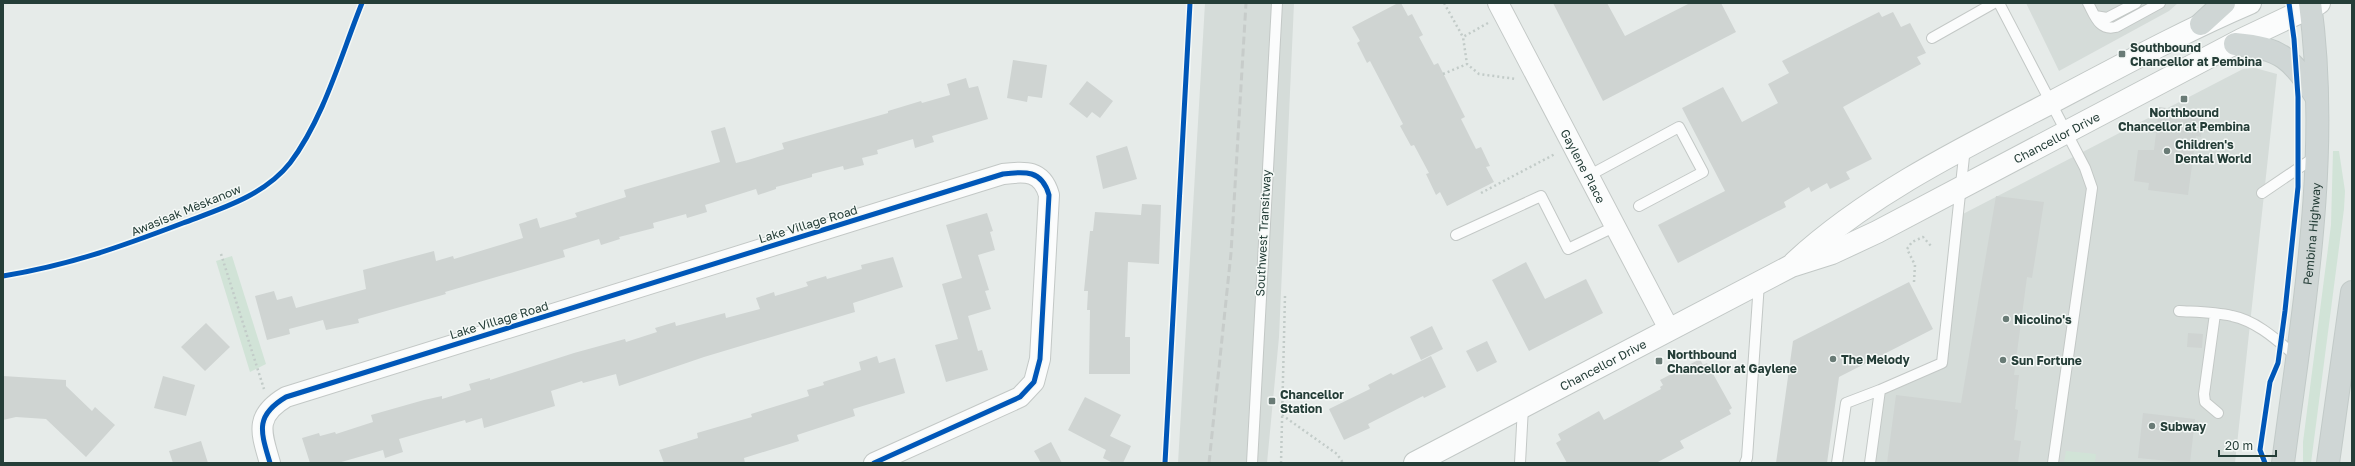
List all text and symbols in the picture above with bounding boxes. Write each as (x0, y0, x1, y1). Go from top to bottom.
place label: Southbound Chancellor at Pembina (2130, 40, 2262, 69)
marker: Southbound Chancellor at Pembina (2117, 49, 2127, 59)
marker: Northbound Chancellor at Pembina (2179, 94, 2189, 104)
place label: Northbound Chancellor at Pembina (2118, 105, 2250, 134)
street label: Chancellor Drive (2011, 108, 2102, 166)
street label: Gaylene Place (1558, 126, 1609, 206)
place label: Children's Dental World (2175, 137, 2251, 166)
marker: Children's Dental World (2162, 146, 2172, 156)
street label: Southwest Transitway (1252, 169, 1274, 297)
street label: Awasisak Mēskanow (129, 181, 244, 239)
street label: Pembina Highway (2299, 182, 2323, 286)
street label: Lake Village Road (757, 202, 859, 246)
street label: Lake Village Road (448, 298, 550, 342)
place label: Nicolino's (2014, 312, 2072, 327)
marker: Nicolino's (2001, 314, 2011, 324)
street label: Chancellor Drive (1557, 336, 1649, 393)
place label: Northbound Chancellor at Gaylene (1667, 347, 1797, 376)
place label: The Melody (1841, 352, 1910, 367)
place label: Sun Fortune (2011, 353, 2082, 368)
marker: The Melody (1828, 354, 1838, 364)
marker: Sun Fortune (1998, 355, 2008, 365)
marker: Northbound Chancellor at Gaylene (1654, 356, 1664, 366)
place label: Chancellor Station (1280, 387, 1344, 416)
marker: Chancellor Station (1267, 396, 1277, 406)
place label: Subway (2160, 419, 2207, 434)
marker: Subway (2147, 421, 2157, 431)
scale bar (2219, 432, 2276, 458)
text: 20 m (2225, 438, 2253, 453)

